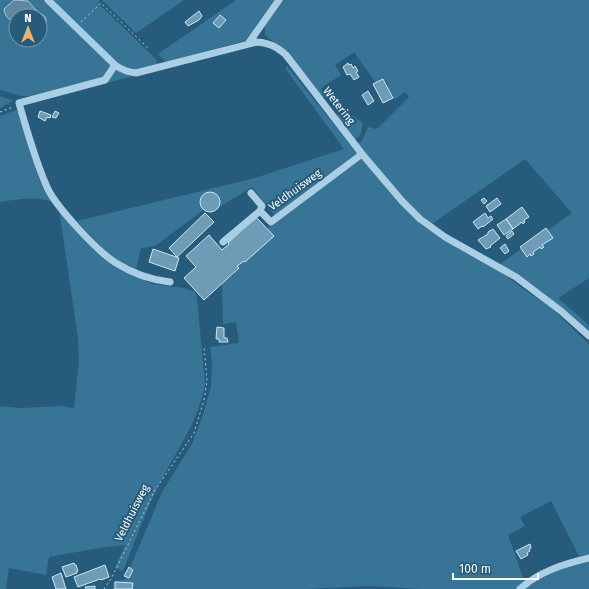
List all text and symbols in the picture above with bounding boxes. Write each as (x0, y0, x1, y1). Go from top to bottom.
north arrow (8, 8, 48, 48)
text: N (24, 12, 32, 25)
street label: Wetering (320, 85, 358, 128)
street label: Veldhuisweg (266, 166, 324, 214)
street label: Veldhuisweg (112, 482, 152, 544)
scale bar (453, 555, 538, 581)
text: 100 m (459, 562, 491, 576)

